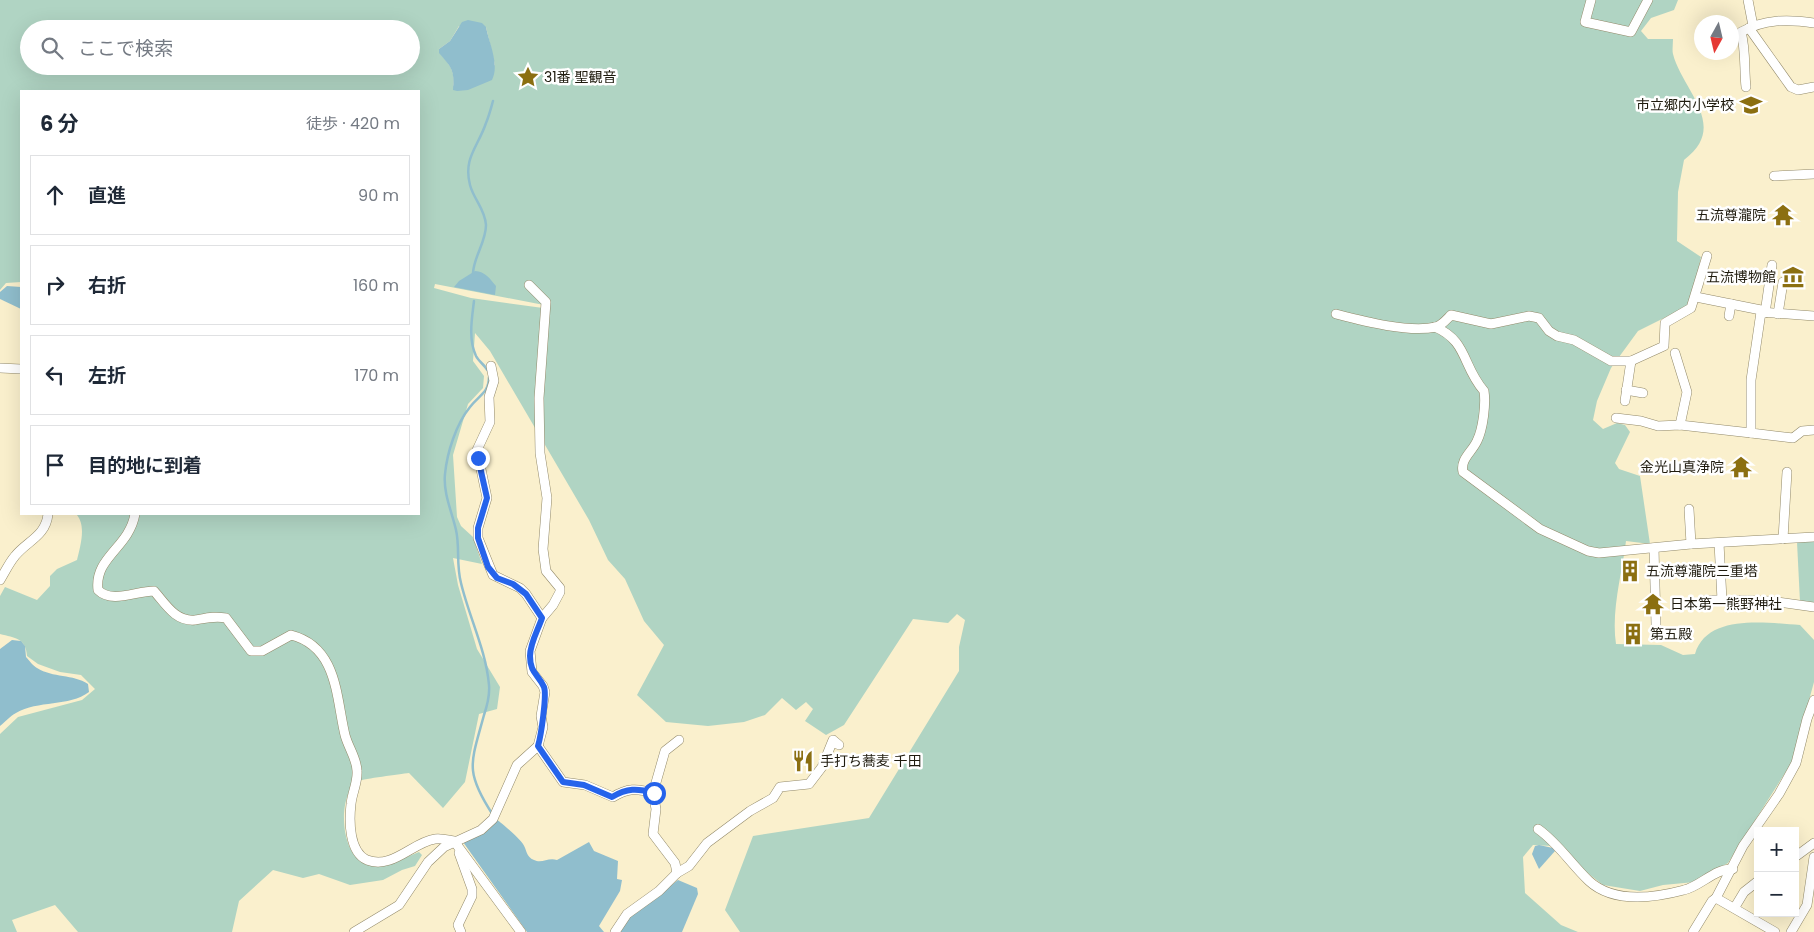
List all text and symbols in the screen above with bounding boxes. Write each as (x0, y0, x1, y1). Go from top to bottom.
north arrow (1694, 15, 1739, 60)
search box (20, 20, 420, 75)
icon: search (38, 34, 66, 62)
text: ここで検索 (78, 35, 173, 62)
place icon: 31番 聖観音 (515, 64, 541, 90)
place label: 31番 聖観音 (544, 67, 616, 87)
school or university icon: 市立郷内小学校 (1738, 92, 1764, 118)
place label: 市立郷内小学校 (1636, 95, 1734, 115)
text: 6 分 (40, 109, 79, 138)
text: 徒歩 · 420 m (306, 112, 400, 135)
icon: ahead (41, 181, 69, 209)
text: 直進 (88, 182, 126, 209)
text: 90 m (358, 184, 399, 207)
temple icon: 五流尊瀧院 (1770, 202, 1796, 228)
place label: 五流尊瀧院 (1696, 205, 1766, 225)
museum icon: 五流博物館 (1780, 264, 1806, 290)
place label: 五流博物館 (1706, 267, 1776, 287)
icon: right (41, 271, 69, 299)
text: 右折 (88, 272, 126, 299)
text: 160 m (353, 274, 399, 297)
icon: left (41, 361, 69, 389)
text: 左折 (88, 362, 126, 389)
text: 170 m (354, 364, 399, 387)
route end (467, 447, 490, 470)
icon: arrive (41, 451, 69, 479)
text: 目的地に到着 (88, 452, 202, 479)
temple icon: 金光山真浄院 (1728, 454, 1754, 480)
place label: 金光山真浄院 (1640, 457, 1724, 477)
building icon: 五流尊瀧院三重塔 (1617, 558, 1643, 584)
place label: 五流尊瀧院三重塔 (1646, 561, 1758, 581)
temple icon: 日本第一熊野神社 (1640, 591, 1666, 617)
place label: 日本第一熊野神社 (1670, 594, 1782, 614)
building icon: 第五殿 (1620, 621, 1646, 647)
place label: 第五殿 (1650, 624, 1692, 644)
restaurant icon: 手打ち蕎麦 千田 (790, 748, 816, 774)
place label: 手打ち蕎麦 千田 (820, 751, 922, 771)
route start (643, 782, 666, 805)
map controls (1754, 827, 1799, 917)
button: + (1754, 827, 1799, 872)
button: − (1754, 872, 1799, 917)

